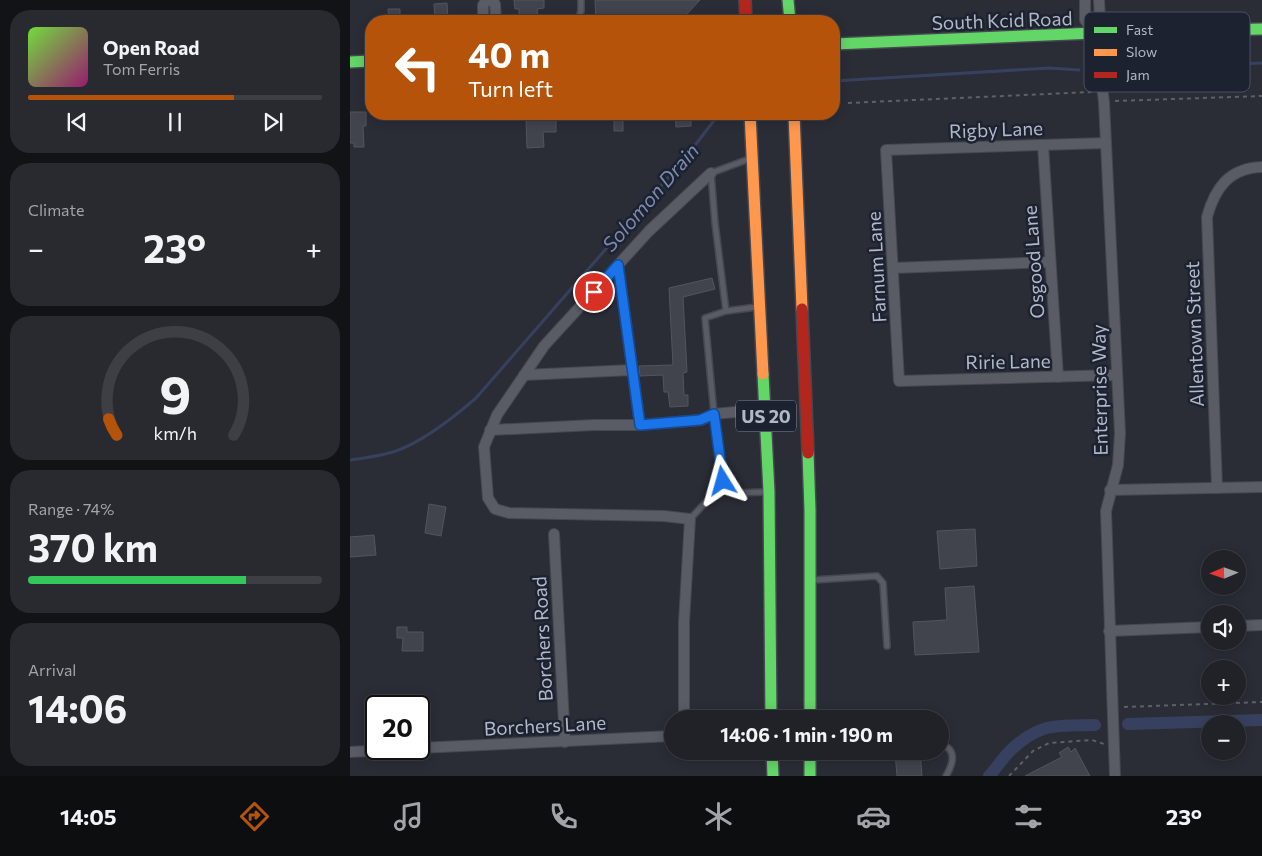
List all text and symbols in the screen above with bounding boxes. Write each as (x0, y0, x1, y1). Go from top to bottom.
street label: South Kcid Road (931, 6, 1073, 34)
legend (1084, 12, 1250, 92)
text: Fast (1126, 21, 1153, 38)
text: 40 m (468, 32, 550, 75)
icon: left (385, 35, 450, 100)
text: Open Road (103, 36, 199, 59)
text: Slow (1126, 43, 1157, 60)
text: Tom Ferris (103, 59, 180, 78)
text: Jam (1126, 66, 1150, 83)
text: Turn left (468, 75, 553, 102)
icon: previous (63, 108, 91, 136)
icon: pause (161, 108, 189, 136)
icon: next (259, 108, 287, 136)
street label: Rigby Lane (949, 116, 1043, 142)
water label: Solomon Drain (597, 138, 703, 256)
text: Climate (28, 200, 84, 219)
street label: Osgood Lane (1018, 205, 1048, 319)
street label: Farnum Lane (862, 211, 890, 323)
text: 23° (143, 224, 206, 271)
text: − (28, 231, 44, 265)
text: + (306, 231, 322, 265)
street label: Allentown Street (1180, 261, 1208, 407)
pin (573, 271, 615, 313)
icon: arrive (580, 278, 608, 306)
street label: Enterprise Way (1086, 324, 1112, 456)
street label: Ririe Lane (965, 349, 1051, 373)
text: 9 (159, 361, 191, 425)
road number: US 20 (736, 401, 796, 432)
text: km/h (153, 422, 197, 444)
position arrow (696, 454, 748, 506)
text: Range · 74% (28, 499, 114, 518)
text: 370 km (28, 523, 158, 570)
north arrow (1201, 550, 1246, 595)
map controls (1201, 550, 1246, 760)
street label: Borchers Road (527, 576, 557, 702)
button: sound (1201, 605, 1246, 650)
text: Arrival (28, 660, 76, 679)
button: + (1201, 660, 1246, 705)
text: 14:06 (28, 684, 127, 731)
speed limit sign: 20 (365, 695, 430, 760)
street label: Borchers Lane (483, 710, 607, 740)
button: − (1201, 715, 1246, 760)
text: 14:06 · 1 min · 190 m (720, 723, 893, 746)
icon: directions (237, 799, 272, 834)
icon: music (391, 799, 426, 834)
icon: phone (546, 799, 581, 834)
icon: climate (701, 799, 736, 834)
icon: car (856, 799, 891, 834)
icon: filters (1011, 799, 1046, 834)
text: 14:05 (60, 803, 117, 830)
text: 23° (1166, 803, 1202, 830)

